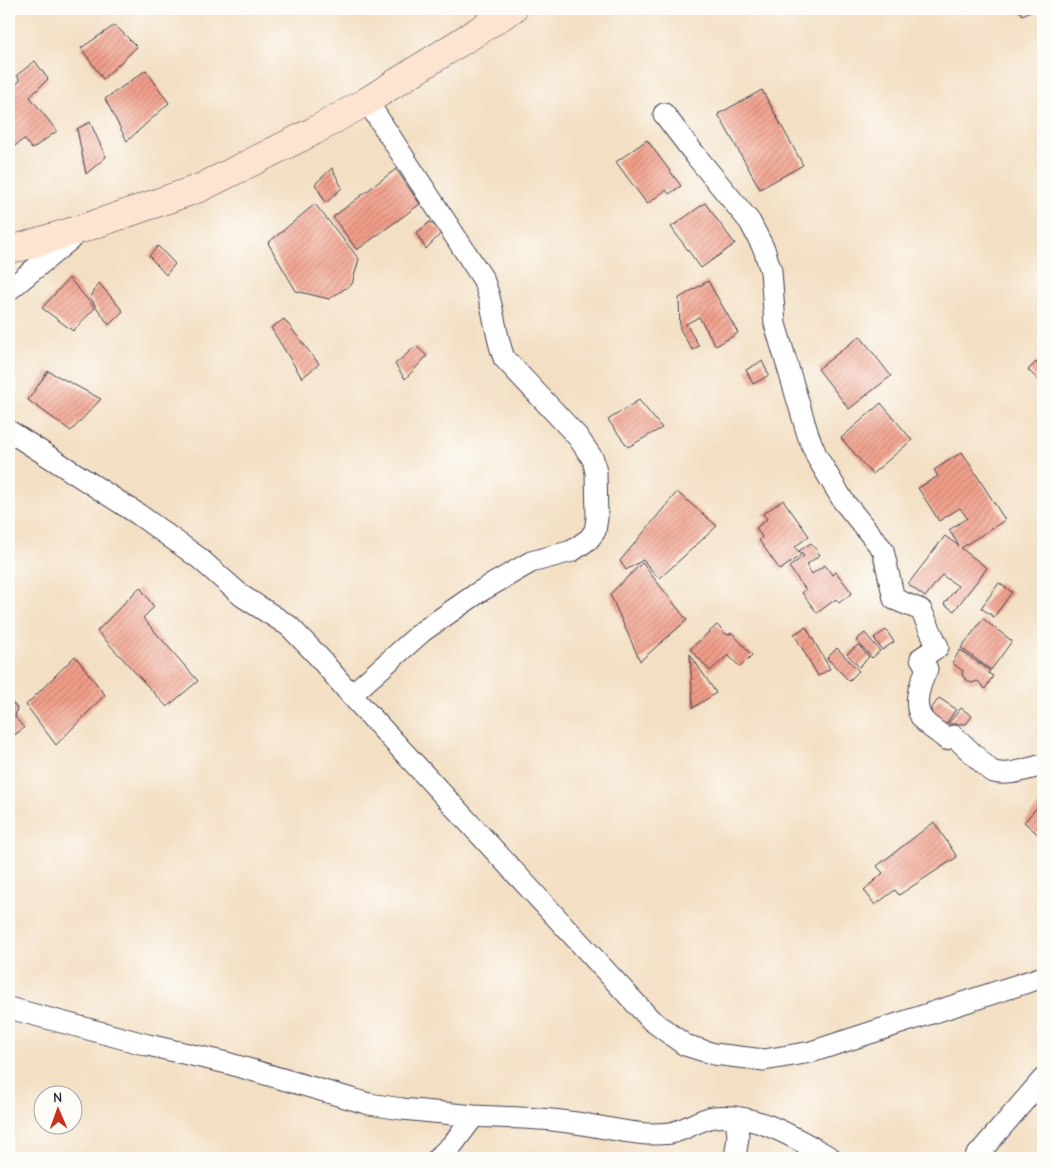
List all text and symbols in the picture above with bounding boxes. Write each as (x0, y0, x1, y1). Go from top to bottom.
north arrow (32, 1084, 82, 1134)
text: N (53, 1089, 62, 1106)

